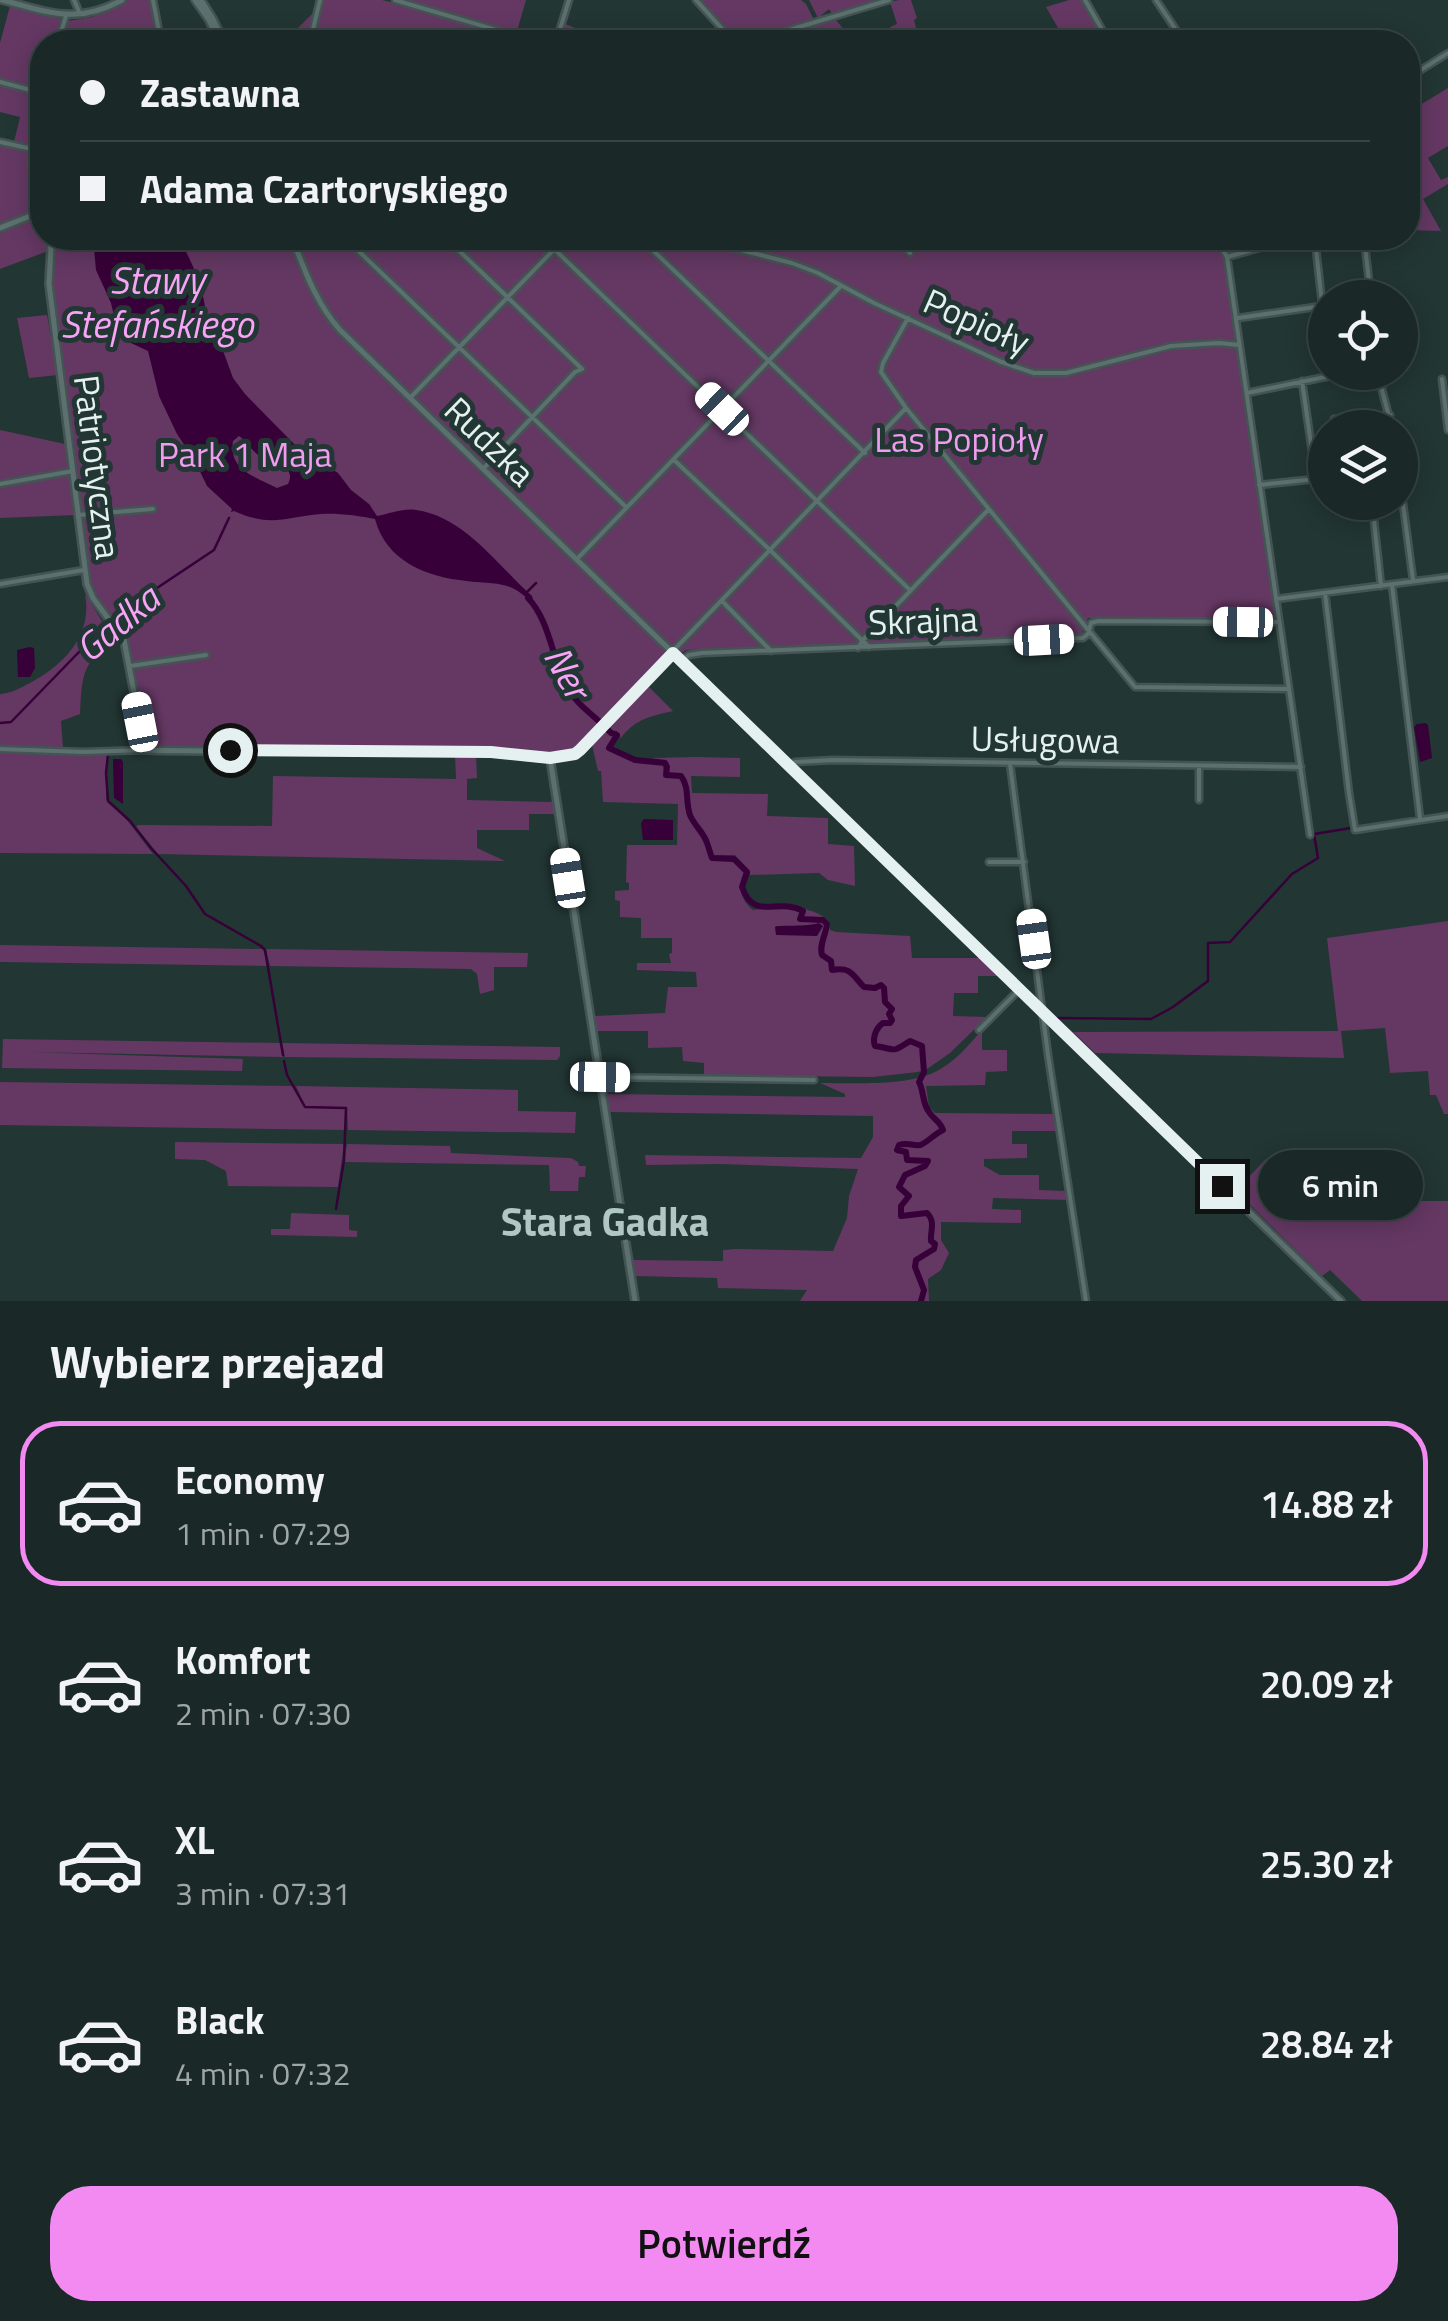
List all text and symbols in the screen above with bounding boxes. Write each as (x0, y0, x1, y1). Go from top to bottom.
text: Zastawna (140, 64, 300, 122)
text: Adama Czartoryskiego (140, 160, 508, 218)
water label: Stawy Stefańskiego (61, 251, 255, 353)
street label: Popioły (915, 274, 1039, 368)
map controls (1308, 280, 1418, 520)
button: locate (1308, 280, 1418, 390)
street label: Patriotyczna (60, 372, 136, 562)
car (690, 377, 754, 441)
street label: Rudzka (432, 384, 548, 498)
button: layers (1308, 410, 1418, 520)
park label: Las Popioły (874, 412, 1044, 466)
park label: Park 1 Maja (158, 427, 332, 481)
water label: Gadka (62, 569, 174, 676)
street label: Skrajna (867, 591, 979, 649)
car (1213, 606, 1273, 638)
car (1013, 623, 1075, 657)
water label: Ner (530, 635, 608, 713)
car (120, 690, 160, 754)
street label: Usługowa (970, 711, 1120, 767)
route start (208, 728, 253, 773)
car (548, 846, 588, 910)
car (1015, 907, 1053, 971)
car (570, 1061, 630, 1093)
callout: 6 min (1257, 1151, 1422, 1221)
text: 6 min (1302, 1161, 1379, 1209)
route end (1200, 1164, 1245, 1209)
district label: Stara Gadka (501, 1191, 709, 1252)
text: Wybierz przejazd (50, 1327, 385, 1395)
text: Economy (175, 1451, 325, 1509)
icon: car (55, 1459, 145, 1549)
text: 14.88 zł (1260, 1475, 1393, 1533)
text: 1 min · 07:29 (175, 1509, 351, 1557)
text: Komfort (175, 1631, 311, 1689)
icon: car (55, 1639, 145, 1729)
text: 20.09 zł (1260, 1655, 1393, 1713)
text: 2 min · 07:30 (175, 1689, 351, 1737)
text: XL (175, 1811, 215, 1869)
icon: car (55, 1819, 145, 1909)
text: 25.30 zł (1260, 1835, 1393, 1893)
text: 3 min · 07:31 (175, 1869, 351, 1917)
text: Black (175, 1991, 264, 2049)
icon: car (55, 1999, 145, 2089)
text: 28.84 zł (1260, 2015, 1393, 2073)
text: 4 min · 07:32 (175, 2049, 351, 2097)
button: Potwierdź (50, 2186, 1398, 2301)

